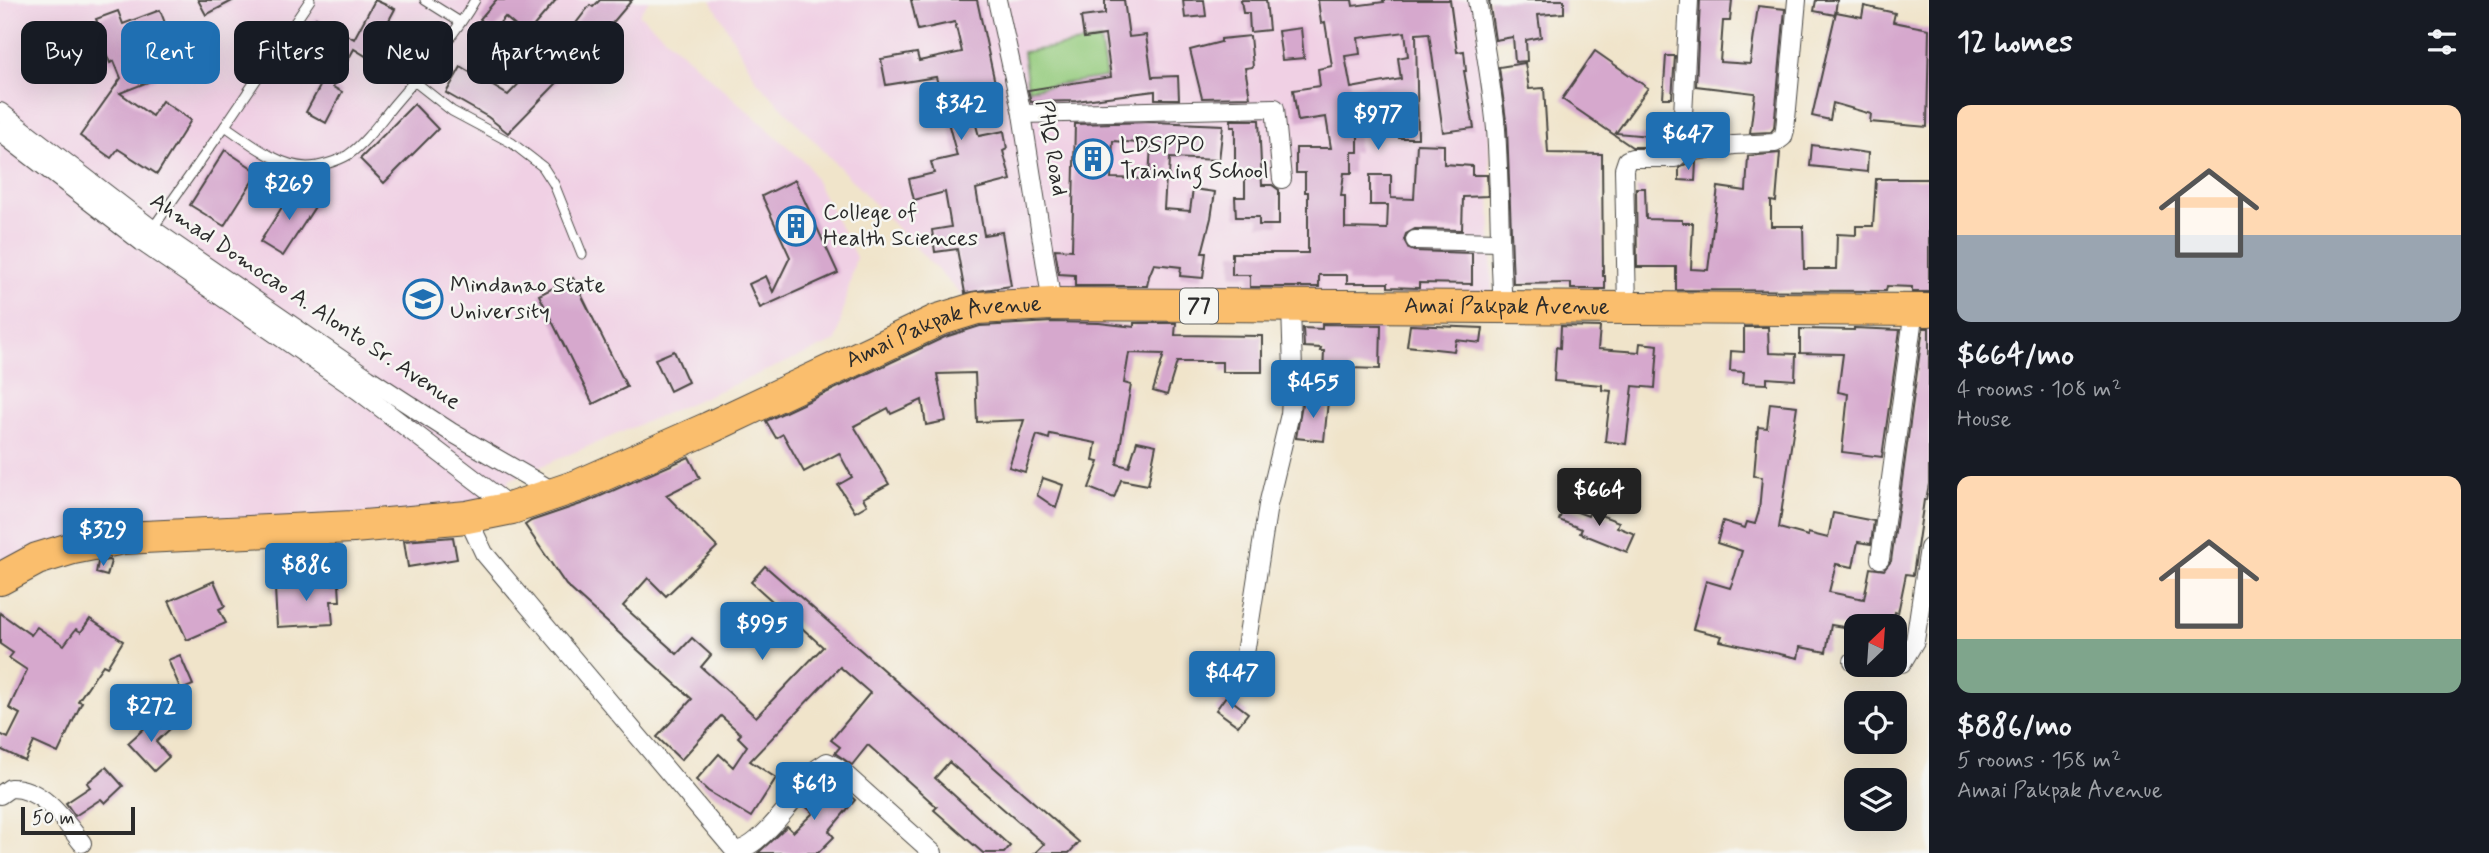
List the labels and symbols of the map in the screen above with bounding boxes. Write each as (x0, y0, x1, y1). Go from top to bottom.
pin: $342 (920, 82, 1002, 142)
pin: $977 (1337, 92, 1419, 152)
street label: PHQ Road (1028, 98, 1074, 198)
pin: $647 (1647, 113, 1729, 172)
place label: LDSPPO Training School (1120, 131, 1269, 189)
building icon: LDSPPO Training School (1072, 138, 1114, 180)
pin: $269 (248, 162, 330, 222)
street label: Ahmad Domocao A. Alonto Sr. Avenue (144, 186, 466, 418)
place label: College of Health Sciences (823, 198, 978, 254)
building icon: College of Health Sciences (775, 205, 817, 247)
place label: Mindanao State University (450, 271, 605, 327)
school or university icon: Mindanao State University (402, 278, 444, 320)
road number: 77 (1180, 288, 1218, 324)
street label: Amai Pakpak Avenue (841, 290, 1043, 376)
street label: Amai Pakpak Avenue (1404, 291, 1610, 323)
pin: $455 (1272, 360, 1354, 420)
pin: $664 (1558, 468, 1640, 528)
pin: $329 (62, 508, 144, 568)
pin: $886 (265, 544, 347, 603)
pin: $995 (721, 602, 803, 662)
north arrow (1844, 614, 1908, 677)
pin: $447 (1191, 652, 1273, 711)
pin: $272 (110, 684, 192, 744)
pin: $613 (773, 762, 855, 822)
scale bar (21, 804, 135, 836)

